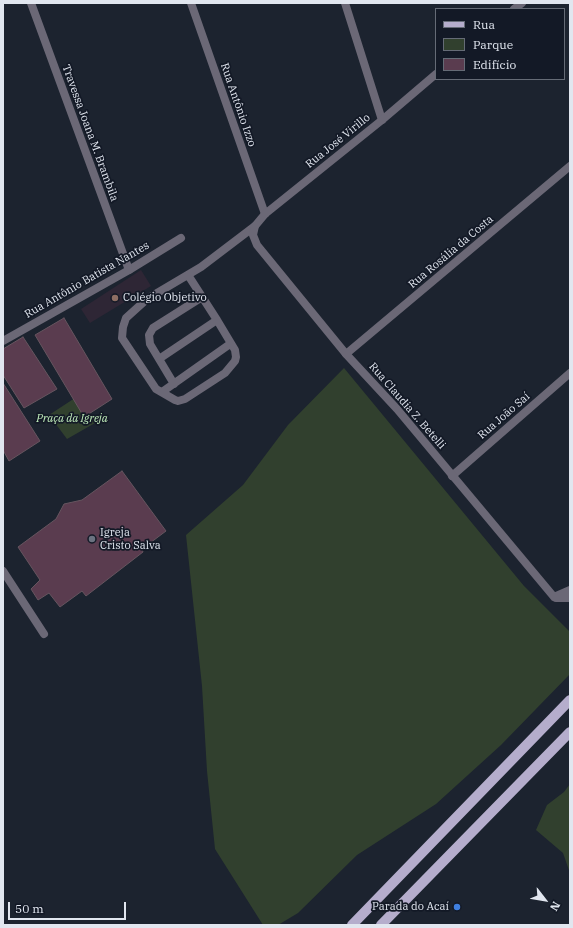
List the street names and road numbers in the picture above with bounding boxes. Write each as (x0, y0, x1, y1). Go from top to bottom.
street label: Rua Antônio Izzo (217, 61, 259, 149)
street label: Travessa Joana M. Brambila (59, 63, 121, 203)
street label: Rua José Virillo (303, 111, 373, 171)
street label: Rua Rosália da Costa (406, 213, 496, 291)
street label: Rua Antônio Batista Nantes (22, 239, 152, 321)
street label: Rua Claudia Z. Betelli (366, 360, 448, 452)
street label: Rua João Saí (475, 390, 533, 442)

